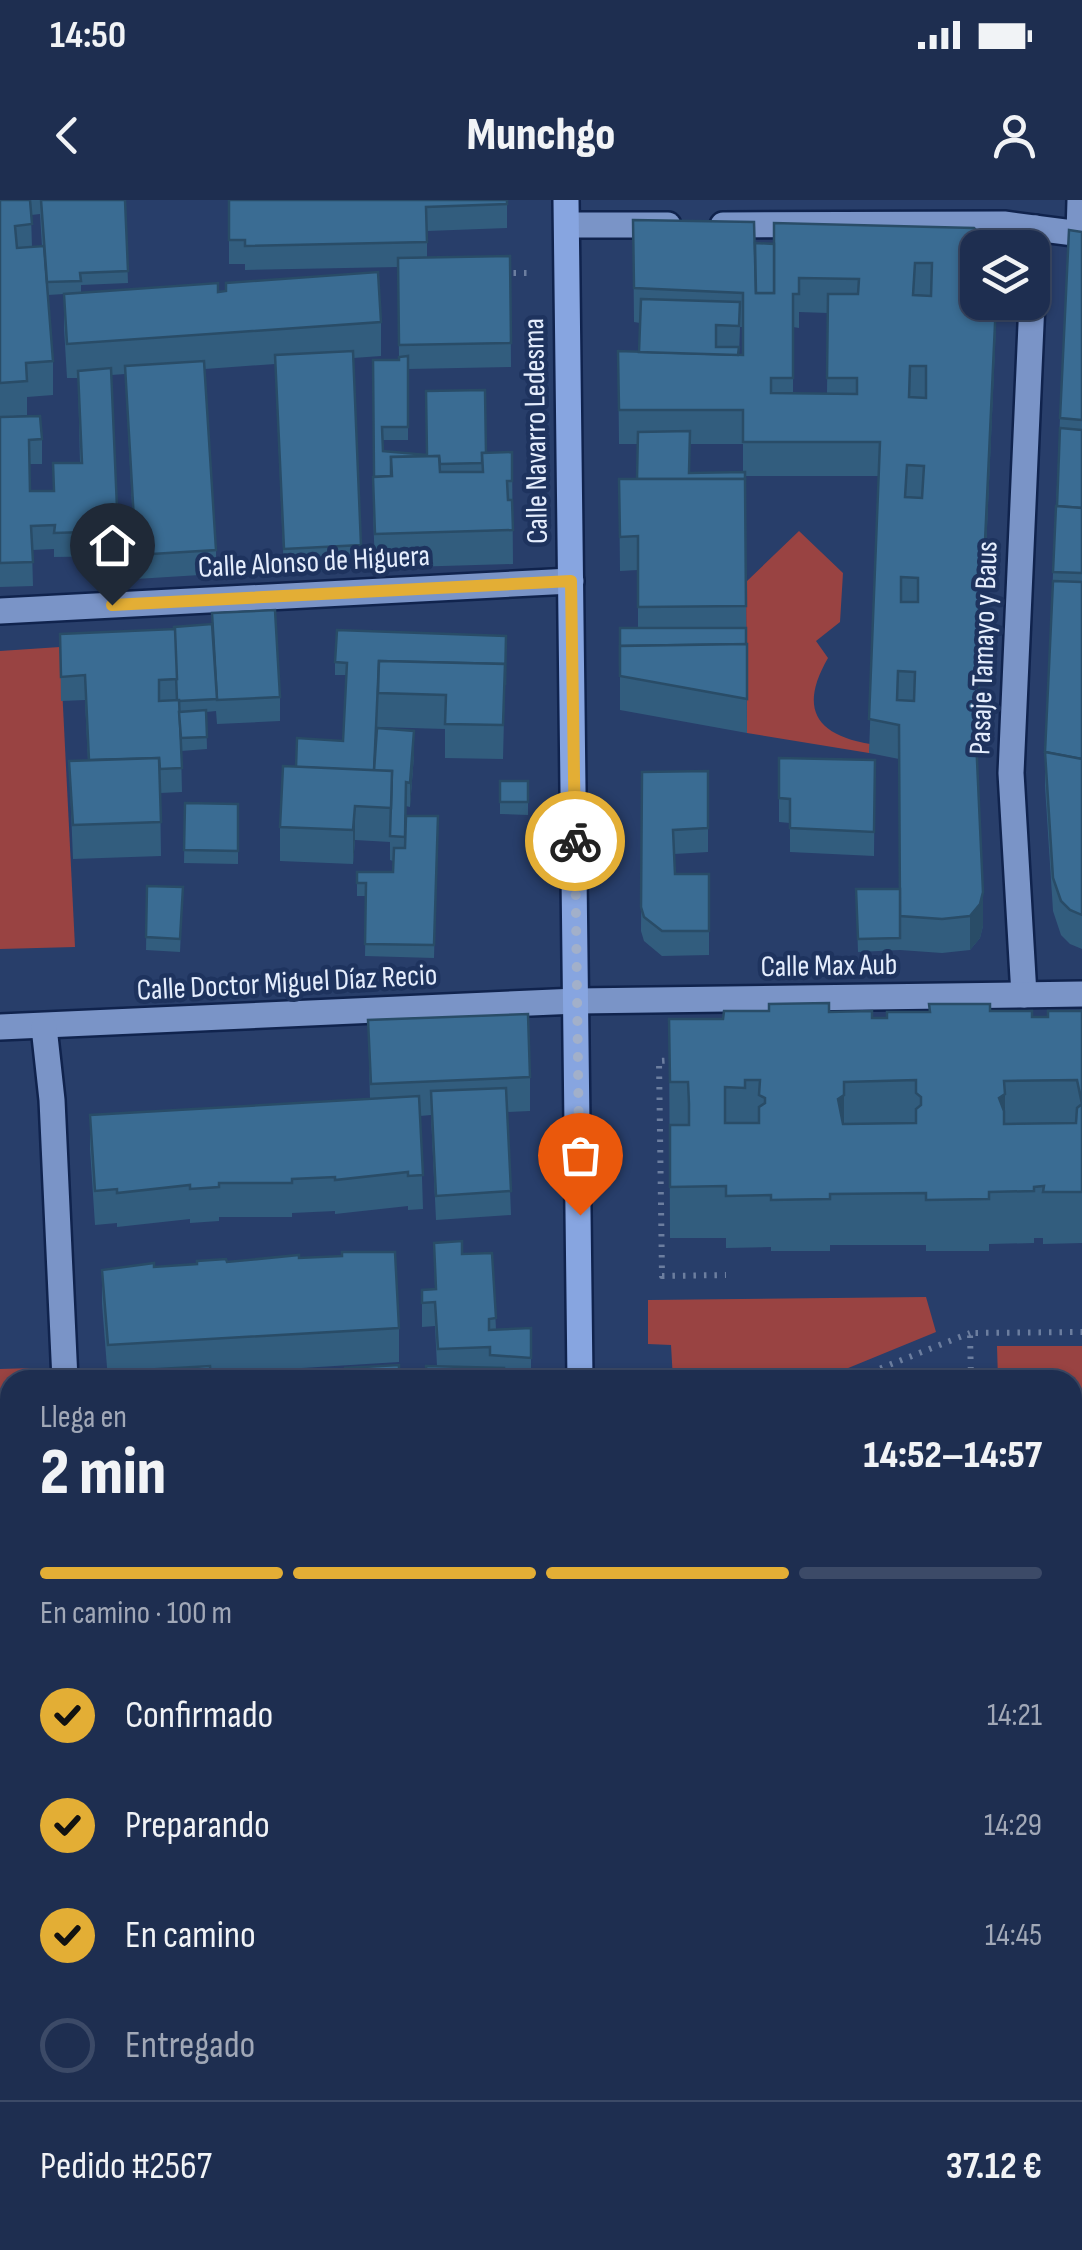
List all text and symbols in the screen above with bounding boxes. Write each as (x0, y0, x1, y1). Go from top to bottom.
text: 14:50 (50, 13, 126, 58)
icon: back (40, 108, 95, 163)
text: Munchgo (467, 108, 615, 163)
icon: person (987, 108, 1042, 163)
map controls (960, 230, 1050, 320)
button: layers (960, 230, 1050, 320)
street label: Calle Navarro Ledesma (516, 318, 556, 544)
pin (70, 503, 155, 606)
icon: home (85, 518, 140, 573)
street label: Calle Alonso de Higuera (197, 538, 431, 586)
street label: Pasaje Tamayo y Baus (962, 541, 1006, 755)
courier (525, 791, 625, 891)
icon: bike (548, 814, 603, 869)
street label: Calle Max Aub (760, 947, 898, 985)
street label: Calle Doctor Miguel Díaz Recio (136, 957, 438, 1009)
pin (538, 1113, 623, 1216)
icon: bag (553, 1128, 608, 1183)
text: Llega en (40, 1398, 127, 1437)
text: 14:52–14:57 (864, 1433, 1042, 1478)
text: 2 min (40, 1435, 166, 1513)
text: En camino · 100 m (40, 1594, 232, 1633)
icon: check (40, 1688, 95, 1743)
text: Confirmado (125, 1693, 273, 1738)
text: 14:21 (987, 1696, 1042, 1735)
icon: check (40, 1798, 95, 1853)
text: Preparando (125, 1803, 270, 1848)
text: 14:29 (984, 1806, 1042, 1845)
icon: check (40, 1908, 95, 1963)
text: En camino (125, 1913, 256, 1958)
text: 14:45 (985, 1916, 1042, 1955)
text: Entregado (125, 2023, 255, 2068)
text: Pedido #2567 (40, 2144, 212, 2189)
text: 37.12 € (946, 2144, 1042, 2189)

